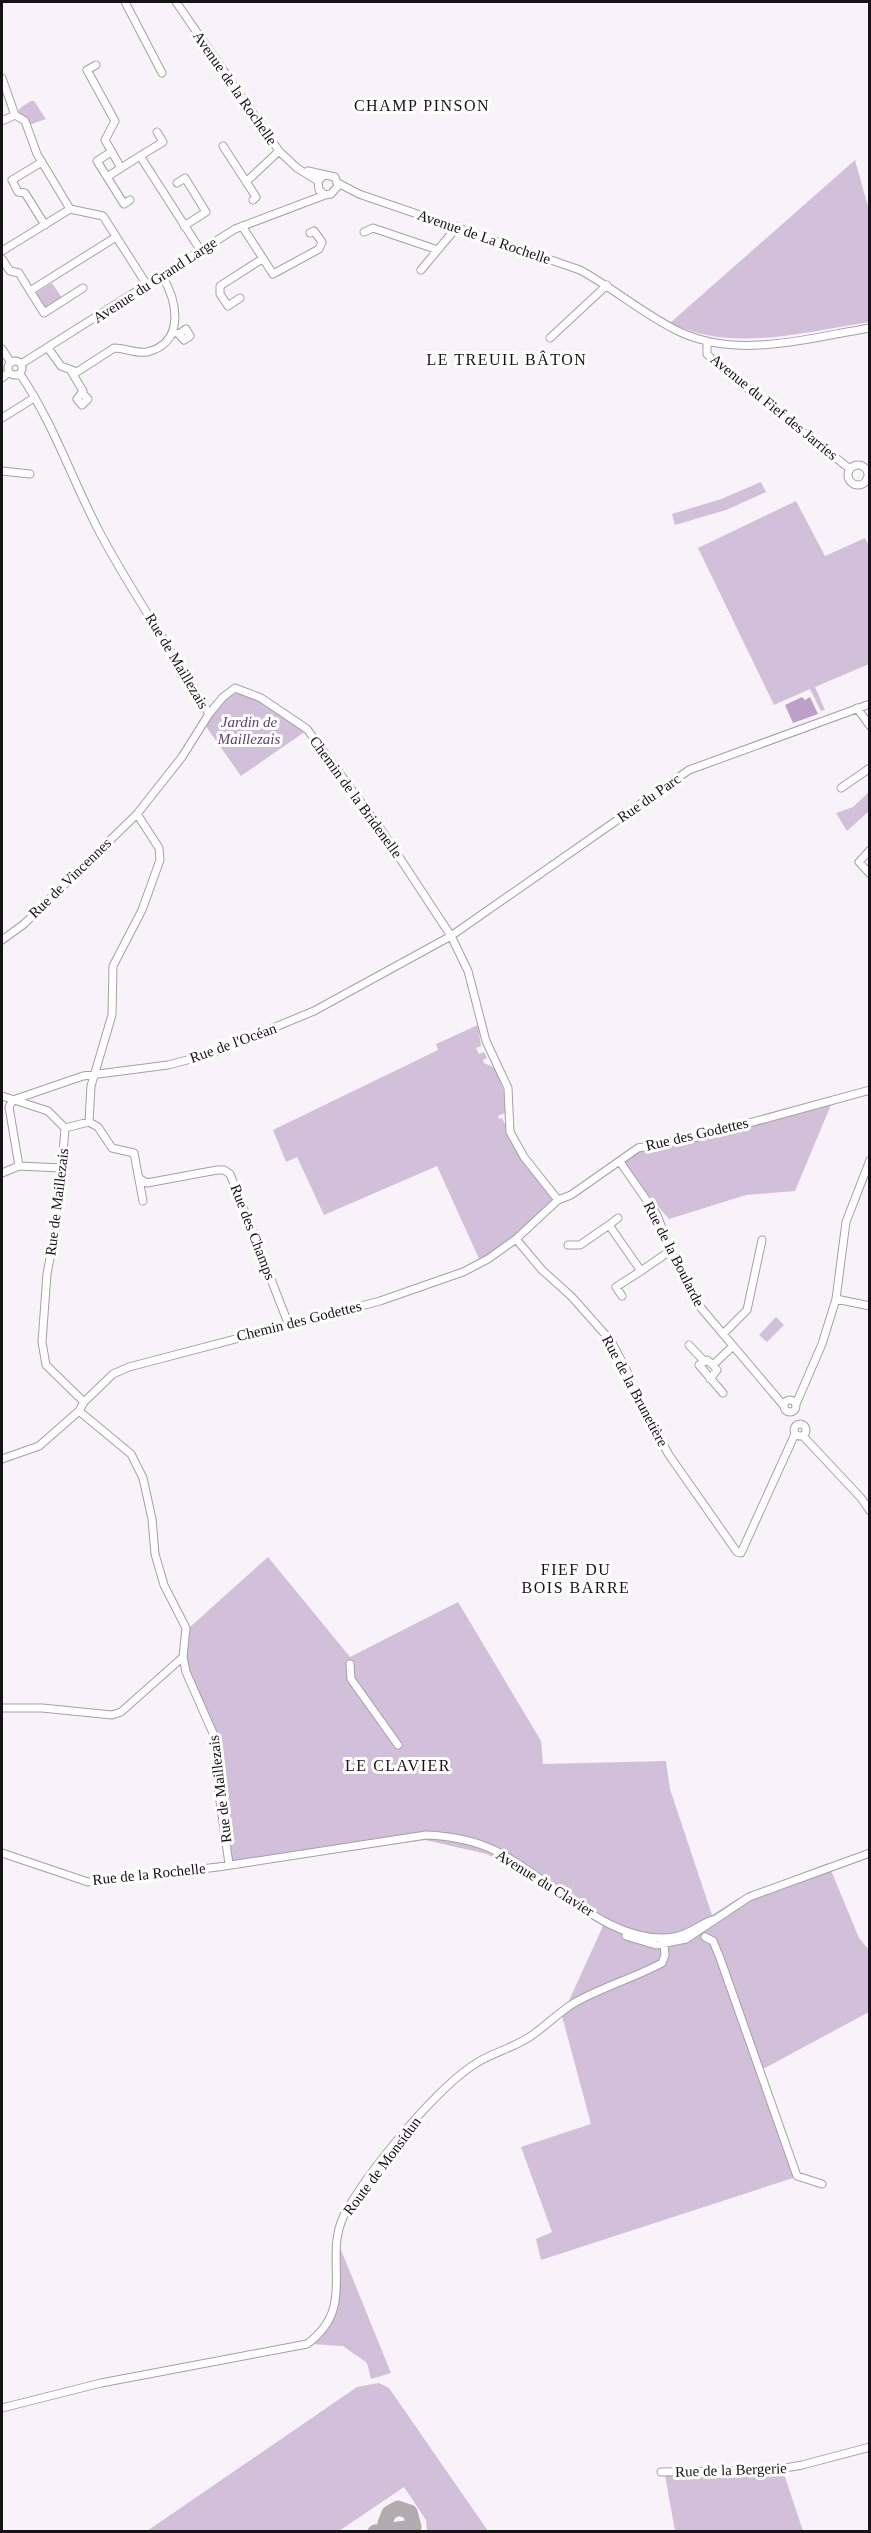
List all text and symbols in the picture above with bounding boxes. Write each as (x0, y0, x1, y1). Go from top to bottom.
street label: Avenue de la Rochelle (190, 28, 280, 148)
district label: CHAMP PINSON (354, 97, 490, 114)
street label: Avenue de La Rochelle (415, 207, 553, 267)
street label: Avenue du Grand Large (90, 234, 220, 326)
district label: LE TREUIL BÂTON (427, 350, 587, 368)
street label: Avenue du Fief des Jarries (707, 351, 841, 463)
street label: Rue de Maillezais (142, 610, 212, 712)
park label: Jardin de Maillezais (217, 714, 280, 747)
street label: Chemin de la Bridenelle (307, 733, 406, 861)
street label: Rue du Parc (614, 770, 684, 826)
street label: Rue de Vincennes (26, 835, 115, 921)
street label: Rue de l'Océan (188, 1020, 279, 1066)
street label: Rue des Godettes (644, 1114, 750, 1154)
street label: Rue de Maillezais (42, 1147, 72, 1257)
street label: Rue des Champs (227, 1182, 279, 1282)
street label: Rue de la Boularde (641, 1199, 707, 1309)
street label: Chemin des Godettes (235, 1298, 363, 1344)
street label: Rue de la Brunetière (599, 1333, 671, 1450)
district label: FIEF DU BOIS BARRE (522, 1561, 630, 1596)
street label: Rue de Maillezais (205, 1734, 235, 1844)
district label: LE CLAVIER (345, 1757, 451, 1774)
street label: Avenue du Clavier (493, 1846, 597, 1920)
street label: Rue de la Rochelle (92, 1860, 207, 1888)
street label: Route de Monsidun (340, 2114, 424, 2218)
street label: Rue de la Bergerie (675, 2460, 787, 2480)

